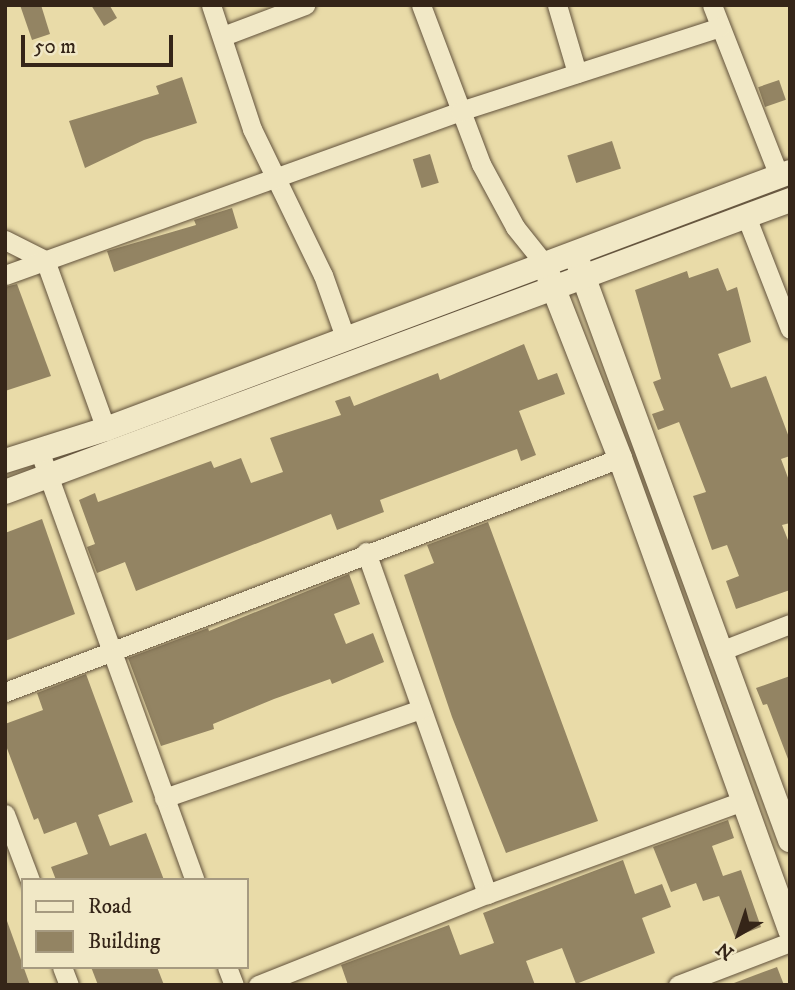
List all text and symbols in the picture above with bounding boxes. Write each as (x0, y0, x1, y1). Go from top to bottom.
scale bar (24, 21, 177, 65)
text: 50 m (34, 34, 76, 60)
legend (21, 878, 248, 969)
text: Road (88, 894, 132, 920)
north arrow (704, 899, 774, 969)
text: Building (88, 929, 160, 955)
text: N (712, 937, 739, 965)

